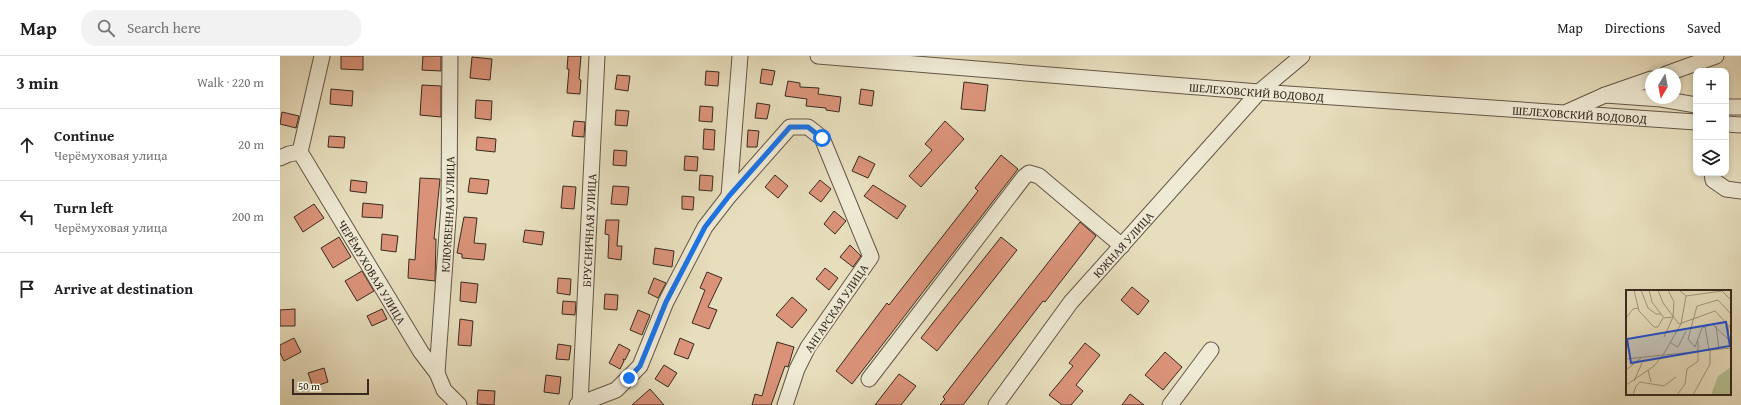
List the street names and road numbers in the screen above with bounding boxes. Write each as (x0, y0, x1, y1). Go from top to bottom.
street label: ШЕЛЕХОВСКИЙ ВОДОВОД (1189, 78, 1325, 105)
street label: ШЕЛЕХОВСКИЙ ВОДОВОД (1512, 101, 1648, 127)
street label: КЛЮКВЕННАЯ УЛИЦА (436, 155, 458, 273)
street label: БРУСНИЧНАЯ УЛИЦА (577, 172, 600, 287)
street label: ЮЖНАЯ УЛИЦА (1088, 207, 1158, 281)
street label: ЧЕРЁМУХОВАЯ УЛИЦА (334, 216, 411, 328)
street label: АНГАРСКАЯ УЛИЦА (800, 260, 872, 356)

